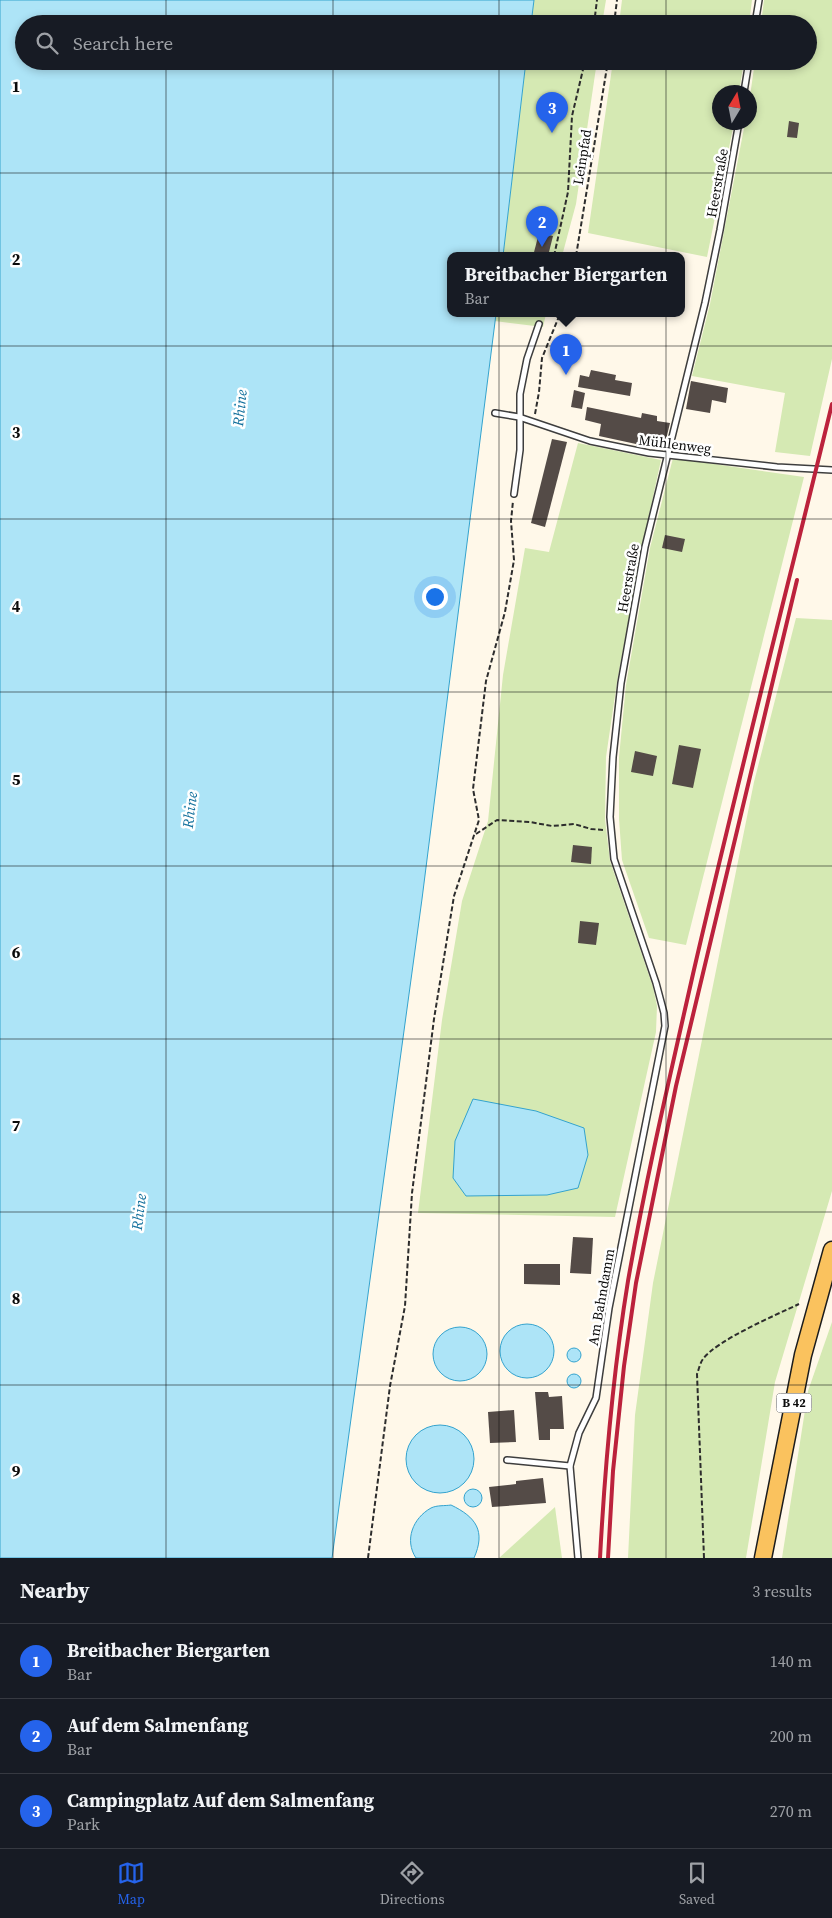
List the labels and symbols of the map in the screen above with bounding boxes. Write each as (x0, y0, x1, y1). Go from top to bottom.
text: 1 (12, 75, 20, 97)
north arrow (712, 85, 757, 130)
pin: 3 (536, 92, 568, 133)
street label: Leinpfad (568, 128, 596, 186)
street label: Heerstraße (701, 147, 733, 219)
pin: 2 (526, 206, 558, 247)
text: 2 (12, 248, 21, 270)
pin: 1 (550, 334, 582, 375)
water label: Rhine (227, 389, 252, 428)
text: 3 (12, 421, 21, 443)
street label: Mühlenweg (638, 430, 712, 458)
street label: Heerstraße (612, 542, 644, 614)
your location (422, 584, 448, 610)
text: 4 (12, 595, 21, 617)
text: 5 (12, 768, 21, 790)
water label: Rhine (177, 790, 202, 830)
text: 6 (12, 941, 21, 963)
text: 7 (12, 1114, 21, 1136)
water label: Rhine (126, 1192, 151, 1232)
street label: Am Bahndamm (583, 1247, 619, 1347)
text: 8 (12, 1287, 20, 1309)
road number: B 42 (776, 1394, 812, 1412)
text: 9 (12, 1460, 21, 1482)

